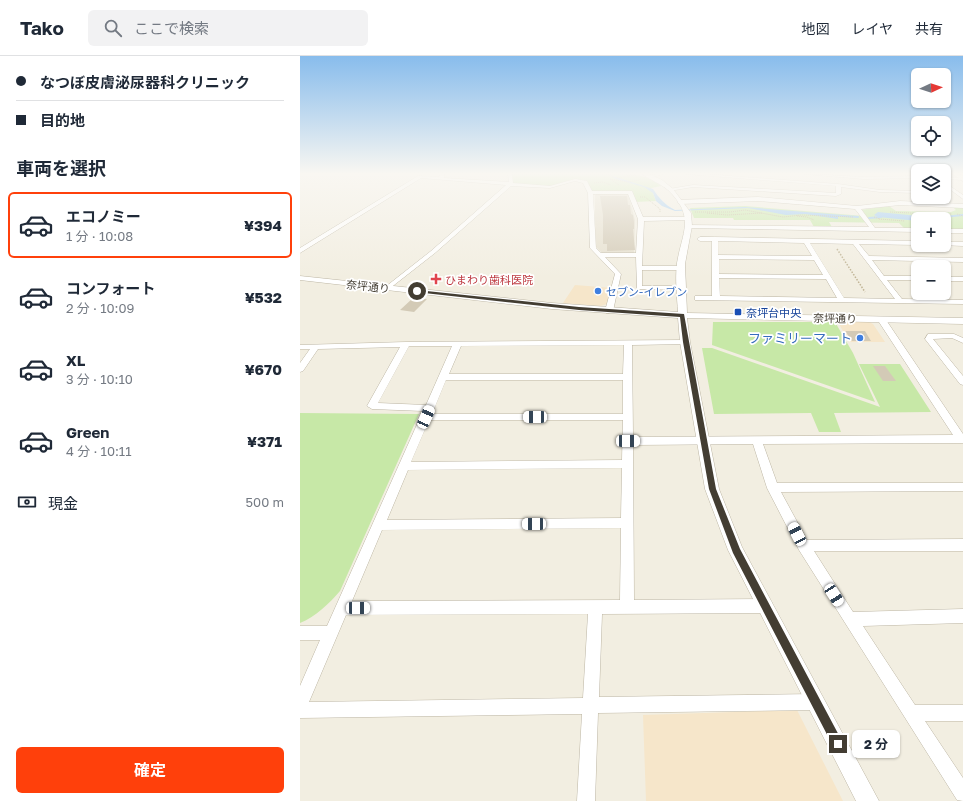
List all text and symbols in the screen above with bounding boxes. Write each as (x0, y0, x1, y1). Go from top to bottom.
search box (88, 10, 368, 46)
text: Tako (20, 16, 64, 39)
icon: search (102, 17, 124, 39)
text: ここで検索 (134, 19, 209, 37)
text: 地図 (801, 20, 829, 37)
text: レイヤ (851, 20, 893, 37)
text: 共有 (915, 20, 943, 37)
north arrow (911, 68, 951, 108)
map controls (911, 68, 951, 300)
text: なつぼ皮膚泌尿器科クリニック (40, 73, 250, 91)
text: 目的地 (40, 111, 85, 129)
button: locate (911, 116, 951, 156)
text: 車両を選択 (16, 157, 106, 179)
button: layers (911, 164, 951, 204)
icon: car (18, 207, 54, 243)
text: エコノミー (66, 207, 141, 225)
button: + (911, 212, 951, 252)
text: ¥394 (244, 216, 282, 234)
text: 1 分 · 10:08 (66, 228, 133, 244)
button: − (911, 260, 951, 300)
marker: ひまわり歯科医院 (430, 273, 442, 285)
place label: ひまわり歯科医院 (445, 273, 533, 286)
street label: 奈坪通り (345, 277, 391, 295)
icon: car (18, 279, 54, 315)
text: コンフォート (66, 279, 156, 297)
route start (408, 282, 426, 300)
place label: セブン-イレブン (606, 285, 687, 298)
marker: セブン-イレブン (593, 286, 603, 296)
text: ¥532 (245, 288, 282, 306)
text: 2 分 · 10:09 (66, 300, 134, 316)
place label: 奈坪台中央 (746, 306, 802, 319)
marker: 奈坪台中央 (733, 307, 743, 317)
street label: 奈坪通り (813, 311, 857, 325)
place label: ファミリーマート (748, 330, 852, 346)
marker: ファミリーマート (855, 333, 865, 343)
icon: car (18, 351, 54, 387)
text: XL (66, 351, 85, 369)
text: ¥670 (245, 360, 282, 378)
text: 3 分 · 10:10 (66, 371, 133, 387)
car (416, 404, 436, 430)
car (523, 411, 547, 423)
icon: car (18, 423, 54, 459)
text: Green (66, 423, 109, 441)
text: ¥371 (247, 432, 282, 450)
car (616, 435, 640, 447)
text: 4 分 · 10:11 (66, 443, 131, 459)
icon: cash (16, 491, 38, 513)
text: 現金 (48, 494, 78, 512)
text: 500 m (246, 494, 284, 510)
car (522, 518, 546, 530)
car (786, 521, 808, 547)
car (822, 582, 846, 608)
car (346, 602, 370, 614)
callout: 2 分 (852, 730, 900, 758)
route end (829, 735, 847, 753)
text: 2 分 (864, 736, 888, 752)
button: 確定 (16, 747, 284, 793)

